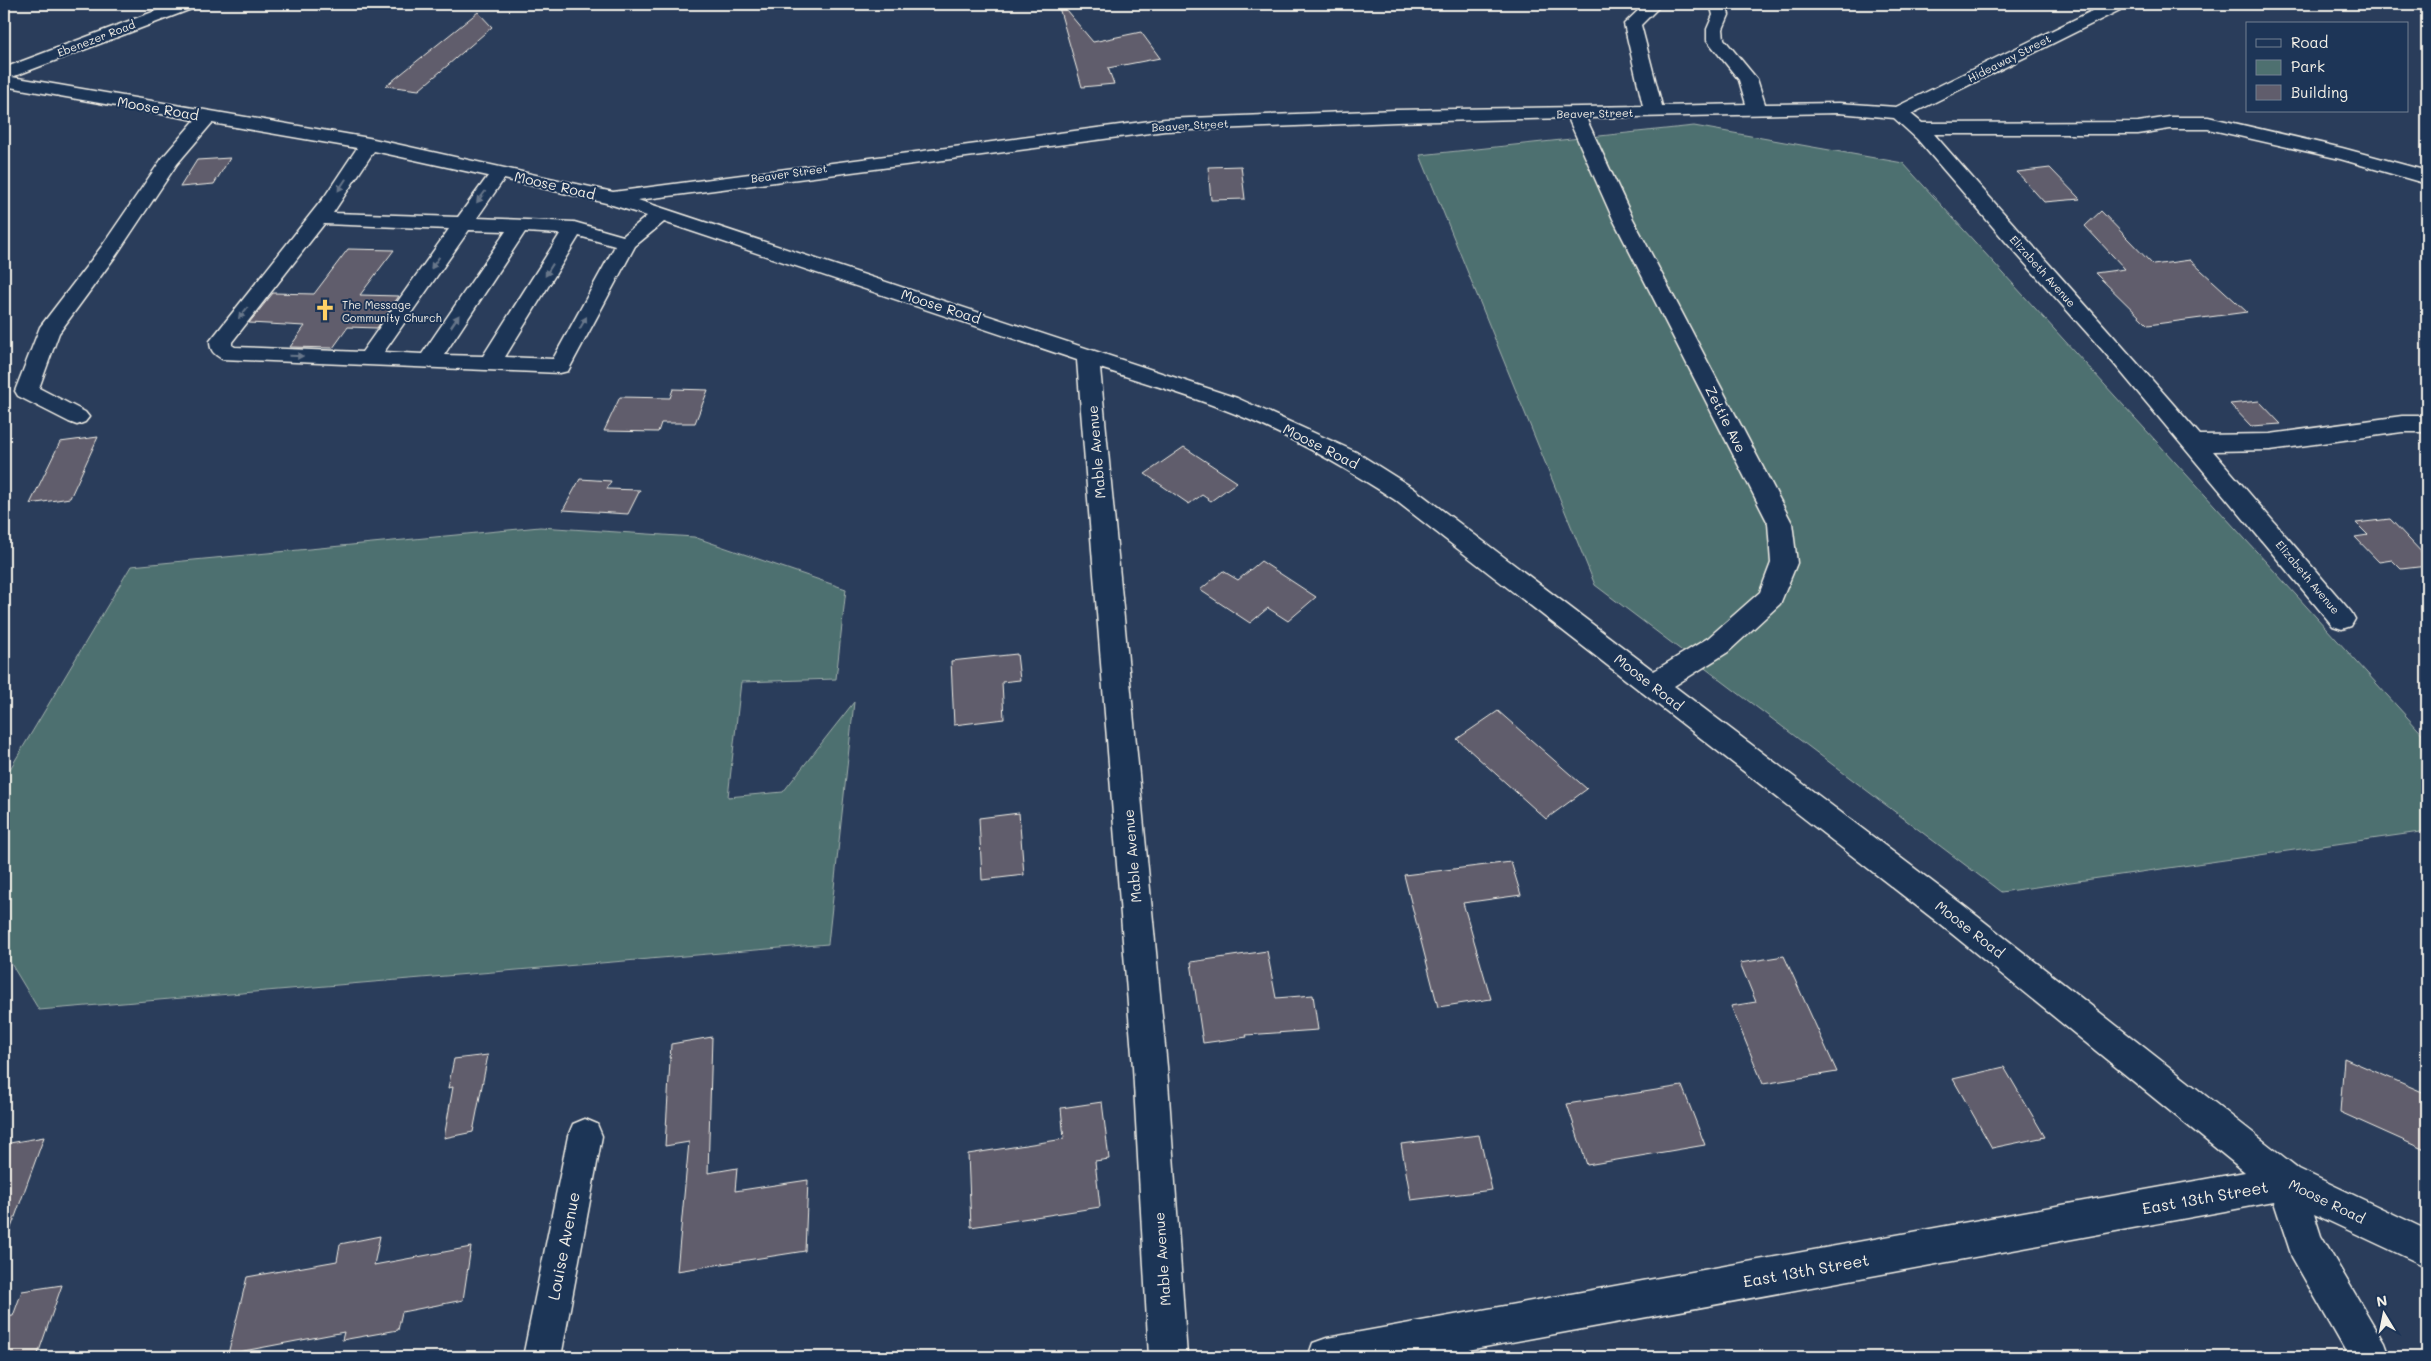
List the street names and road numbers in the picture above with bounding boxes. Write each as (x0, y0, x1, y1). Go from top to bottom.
street label: Ebenezer Road (55, 16, 137, 60)
street label: Hideaway Street (1965, 30, 2053, 85)
street label: Moose Road (116, 91, 200, 125)
street label: Beaver Street (1556, 105, 1634, 121)
street label: Beaver Street (1151, 115, 1229, 135)
street label: Beaver Street (750, 160, 828, 186)
street label: Moose Road (513, 166, 597, 204)
street label: Elizabeth Avenue (2007, 232, 2079, 310)
street label: Moose Road (899, 284, 983, 328)
street label: Zettie Ave (1701, 383, 1751, 455)
street label: Mable Avenue (1082, 404, 1110, 500)
street label: Moose Road (1280, 419, 1362, 473)
street label: Elizabeth Avenue (2273, 537, 2343, 617)
street label: Moose Road (1611, 649, 1687, 715)
street label: Mable Avenue (1118, 808, 1146, 904)
street label: Moose Road (1932, 896, 2008, 962)
street label: Moose Road (2286, 1174, 2368, 1228)
street label: East 13th Street (2140, 1176, 2270, 1218)
street label: Louise Avenue (542, 1190, 584, 1302)
street label: Mable Avenue (1149, 1211, 1175, 1307)
street label: East 13th Street (1741, 1249, 1871, 1291)

